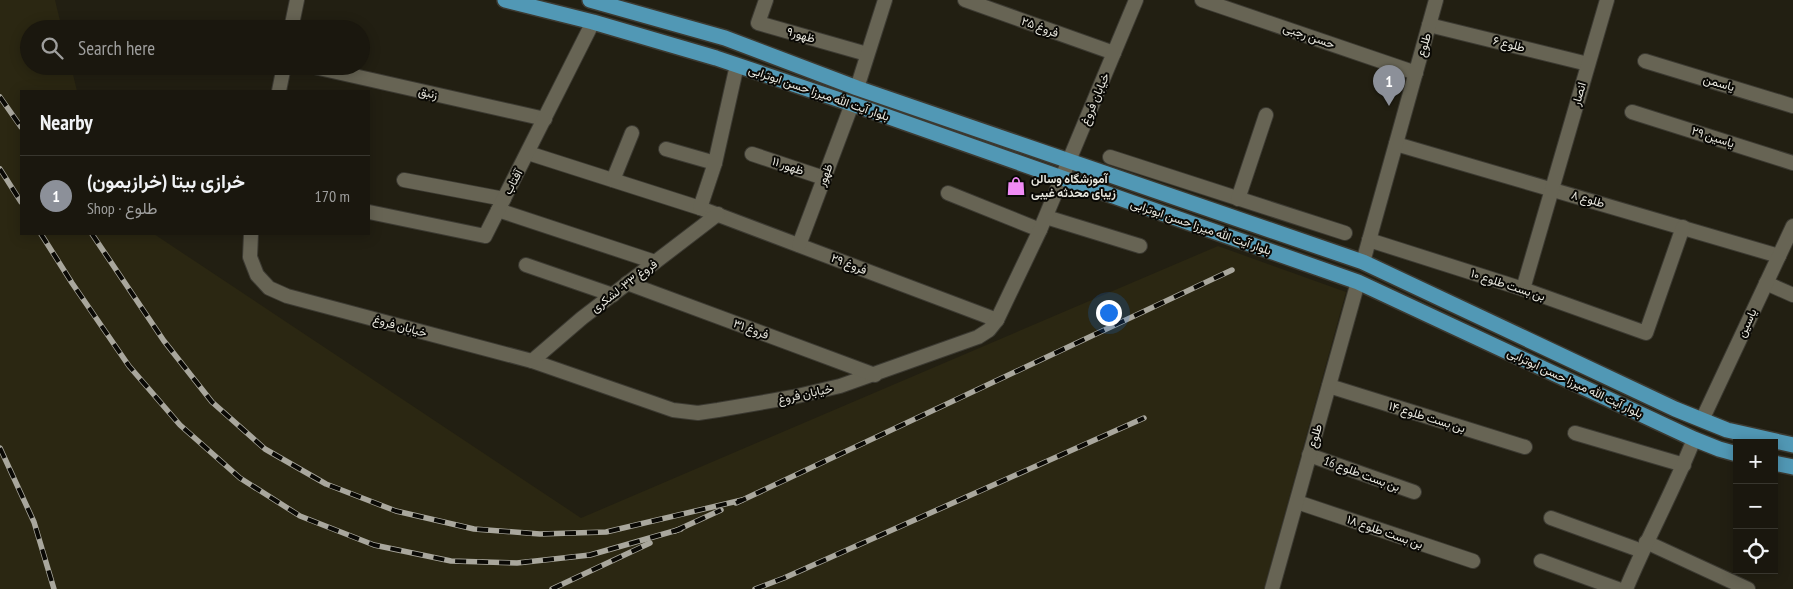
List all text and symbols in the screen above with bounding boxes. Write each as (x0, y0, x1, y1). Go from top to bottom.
street label: فروغ ۲۵ (1019, 13, 1061, 42)
search box (20, 20, 370, 75)
street label: حسن رجبی (1281, 20, 1337, 52)
street label: ظهور۹ (785, 23, 817, 47)
street label: طلوع (1413, 31, 1436, 59)
street label: طلوع ۶ (1491, 32, 1527, 57)
icon: search (38, 34, 66, 62)
text: Search here (78, 36, 155, 60)
street label: بلوار آیت الله میرزا حسن ابوترابی (746, 61, 892, 125)
pin: 1 (1373, 65, 1405, 106)
street label: خیابان فروغ (1077, 70, 1114, 128)
street label: یاسمن (1701, 71, 1737, 95)
street label: انصار (1568, 80, 1590, 109)
street label: زنبق (417, 83, 439, 103)
text: Nearby (40, 109, 93, 136)
street label: یاسین ۲۹ (1689, 123, 1737, 152)
street label: ظهور ۱۱ (770, 153, 806, 179)
street label: ظهور (813, 161, 837, 190)
street label: آفتاب (500, 165, 526, 197)
text: خرازی بیتا (خرازیمون) (87, 169, 245, 193)
place label: آموزشگاه وسالن زیبای محدثه غیبی (1031, 171, 1116, 201)
shop icon: آموزشگاه وسالن زیبای محدثه غیبی (1005, 175, 1027, 197)
text: 1 (52, 186, 60, 206)
text: 170 m (315, 186, 350, 206)
street label: طلوع ۸ (1569, 187, 1607, 212)
street label: بلوار آیت الله میرزا حسن ابوترابی (1128, 195, 1274, 259)
text: Shop · طلوع (87, 198, 157, 218)
street label: فروغ ۲۹ (828, 250, 869, 279)
street label: فروغ ۳۳- لشکری (588, 256, 661, 317)
street label: بن بست طلوع ۱۰ (1468, 265, 1547, 306)
your location (1096, 300, 1122, 326)
street label: یاسین (1733, 306, 1761, 340)
street label: خیابان فروغ (371, 311, 429, 342)
street label: فروغ ۳۱ (731, 315, 771, 344)
street label: بلوار آیت الله میرزا حسن ابوترابی (1505, 344, 1645, 422)
street label: خیابان فروغ (776, 380, 834, 409)
street label: بن بست طلوع ۱۴ (1386, 398, 1467, 437)
street label: طلوع (1304, 422, 1327, 450)
map controls (1733, 439, 1778, 574)
button: + (1733, 439, 1778, 484)
street label: بن بست طلوع 16 (1321, 453, 1402, 496)
button: − (1733, 484, 1778, 529)
street label: بن بست طلوع ۱۸ (1344, 511, 1425, 553)
button: locate (1733, 529, 1778, 574)

